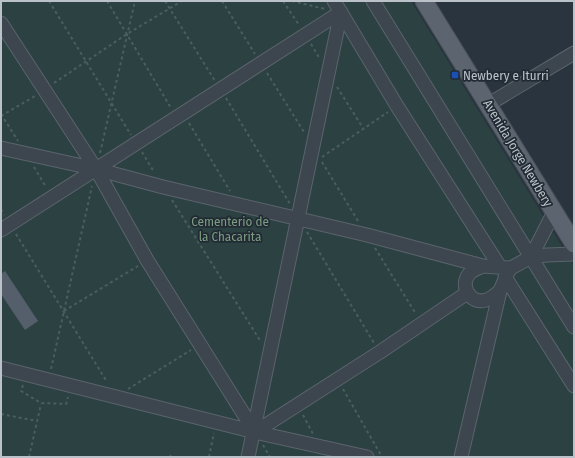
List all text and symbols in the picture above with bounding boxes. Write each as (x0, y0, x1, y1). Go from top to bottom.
place label: Newbery e Iturri (463, 68, 549, 83)
marker: Newbery e Iturri (450, 70, 460, 80)
street label: Avenida Jorge Newbery (480, 97, 556, 209)
park label: Cementerio de la Chacarita (191, 214, 269, 244)

